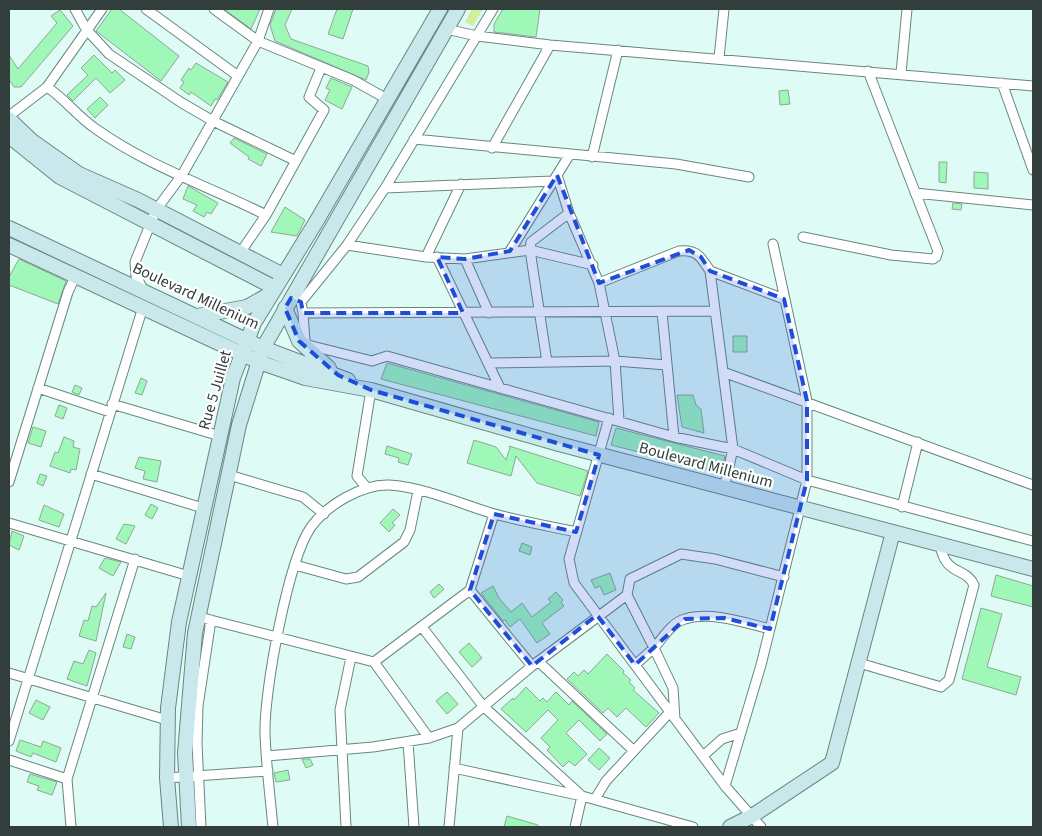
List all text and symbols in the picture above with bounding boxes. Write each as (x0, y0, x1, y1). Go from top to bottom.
street label: Boulevard Millenium (129, 257, 263, 335)
street label: Rue 5 Juillet (193, 347, 237, 432)
street label: Boulevard Millenium (637, 437, 775, 493)

